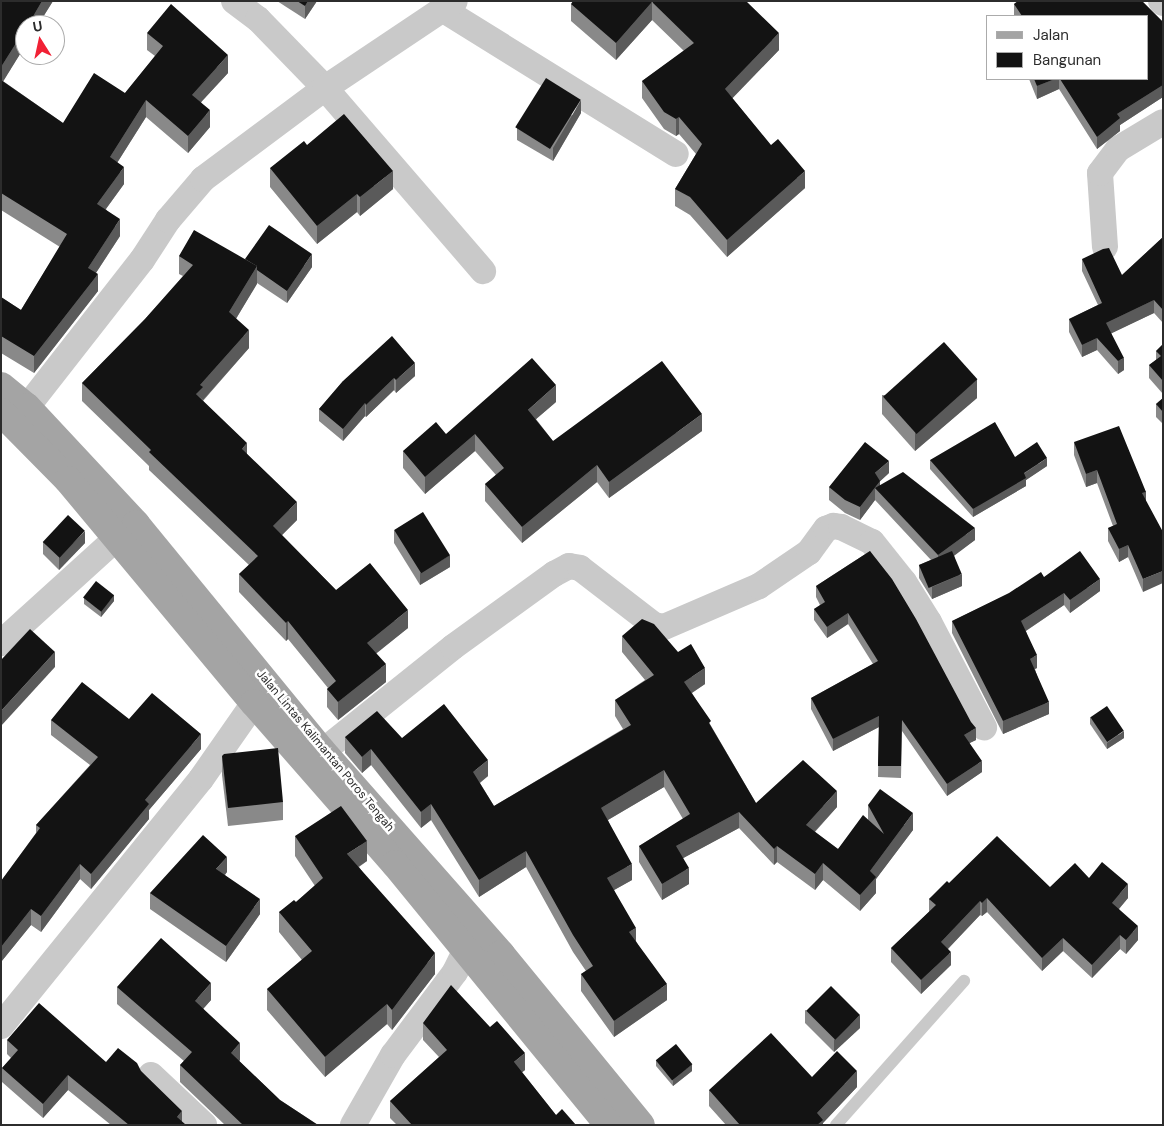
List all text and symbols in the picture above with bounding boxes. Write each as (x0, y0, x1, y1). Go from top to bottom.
north arrow (15, 15, 65, 65)
legend (986, 15, 1149, 80)
text: U (31, 17, 44, 36)
text: Jalan (1033, 25, 1069, 45)
text: Bangunan (1033, 50, 1101, 70)
street label: Jalan Lintas Kalimantan Poros Tengah (253, 667, 397, 835)

